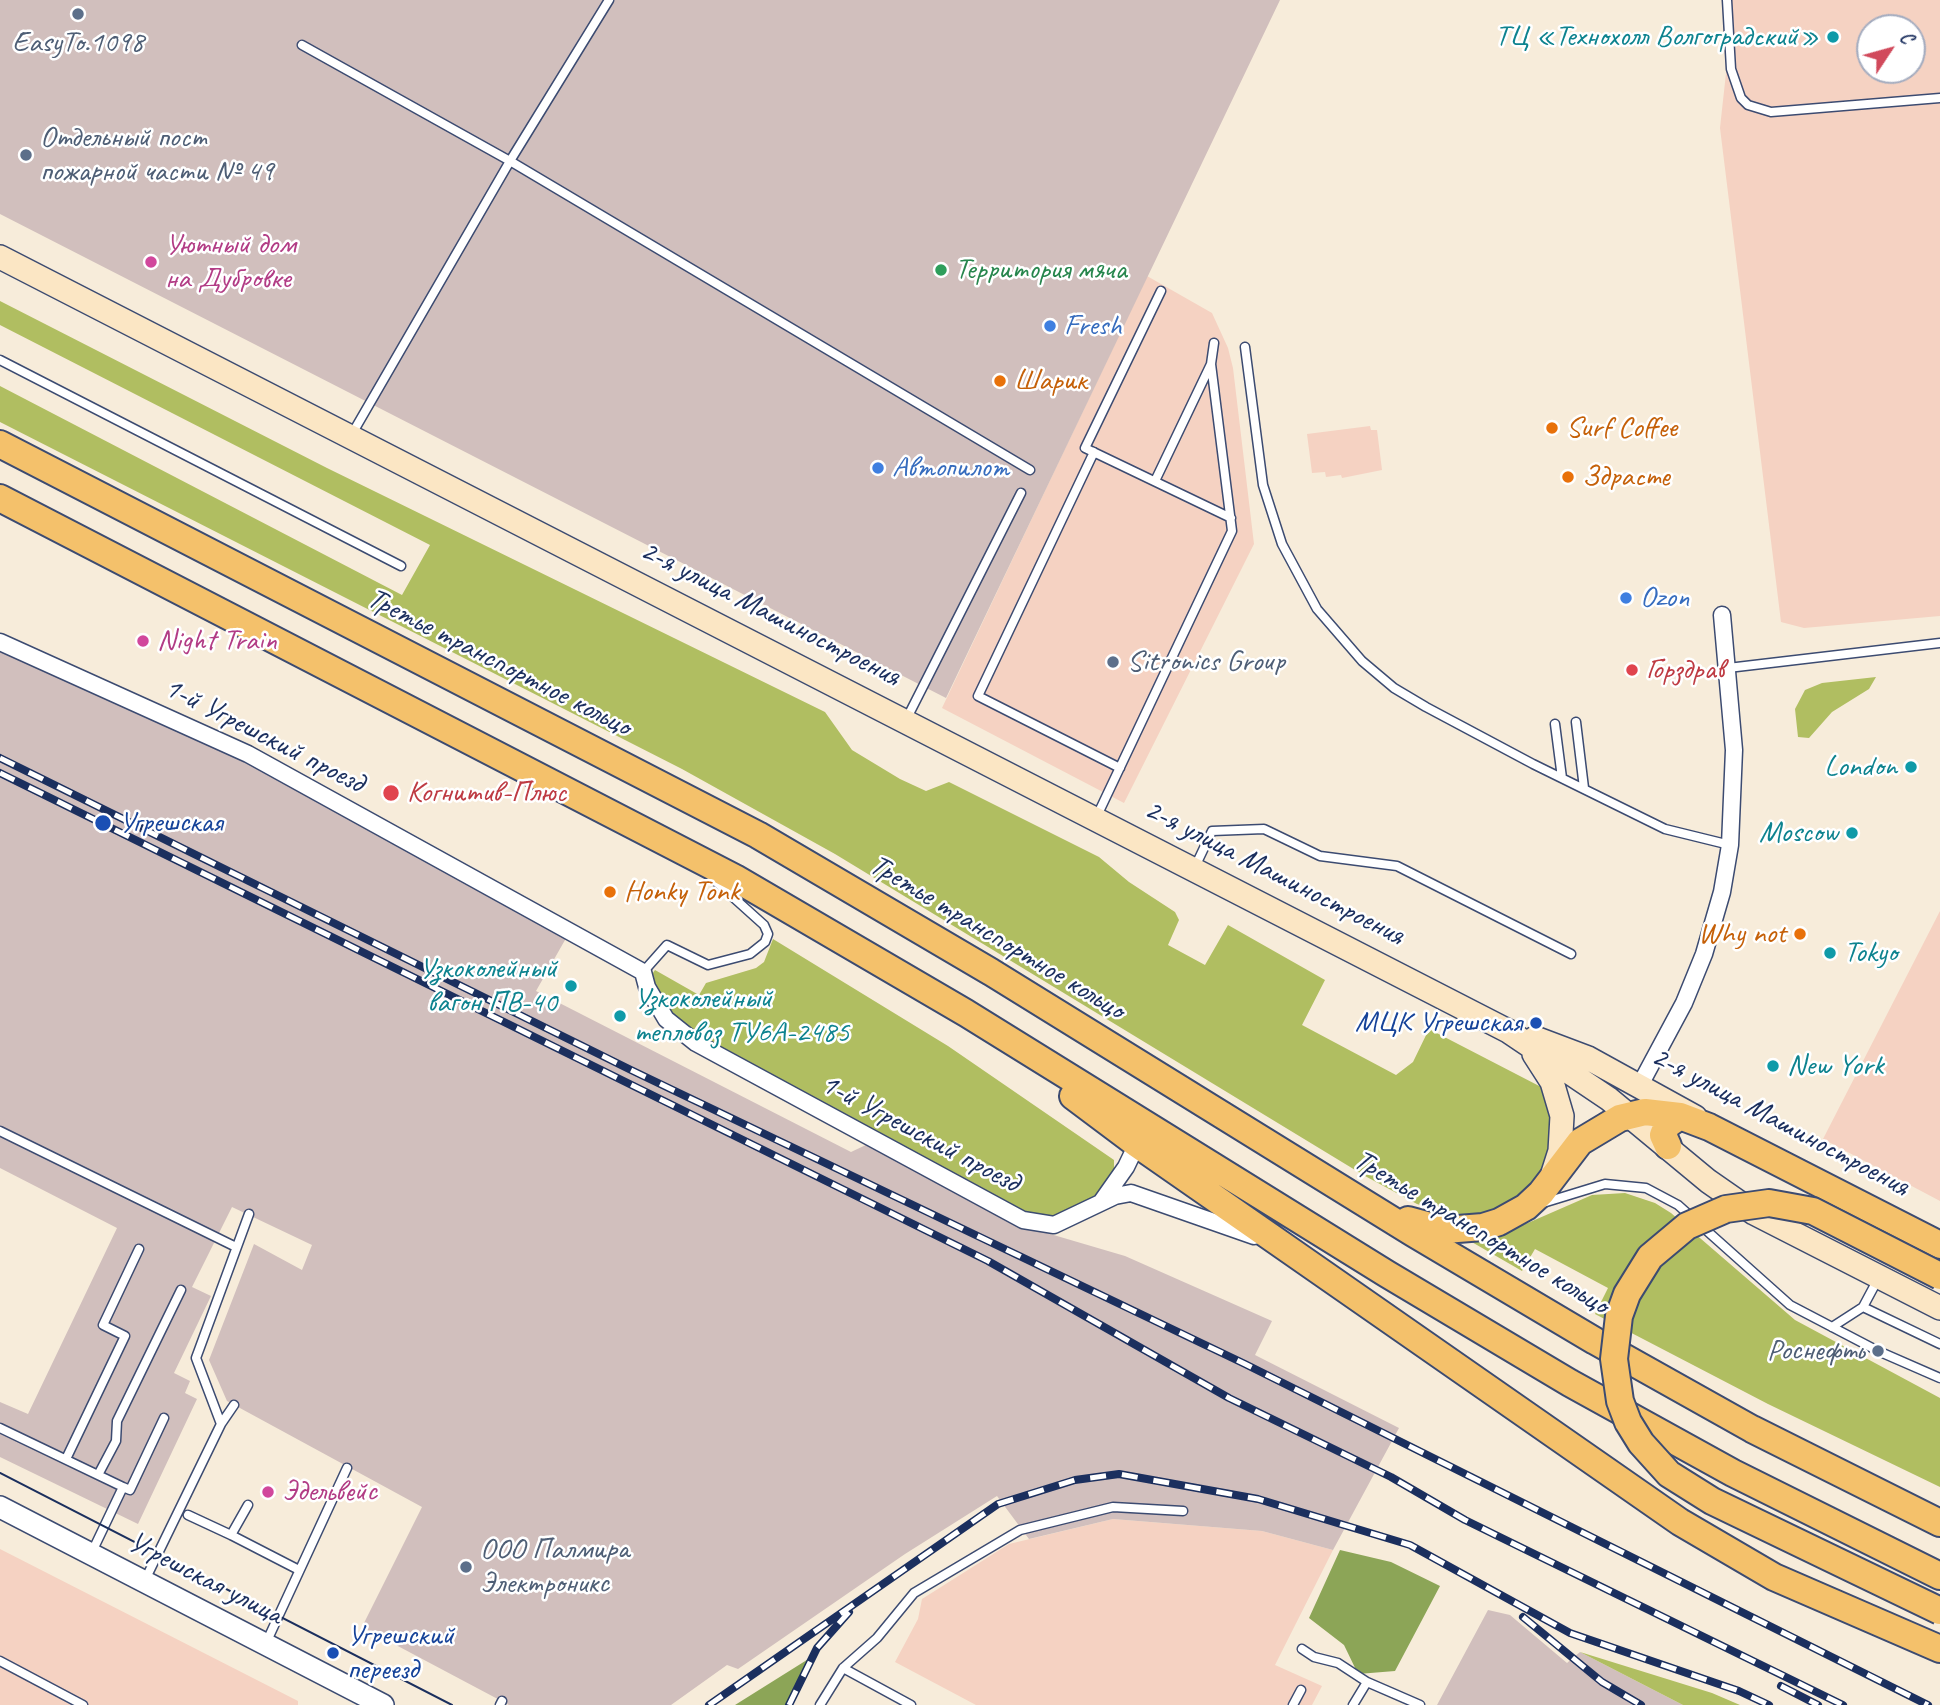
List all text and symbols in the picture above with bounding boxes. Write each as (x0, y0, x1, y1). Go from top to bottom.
marker: EasyTo.1098 (70, 6, 86, 22)
north arrow (1856, 14, 1926, 84)
place label: ТЦ «Технохолл Волгоградский» (1495, 19, 1819, 55)
place label: EasyTo.1098 (12, 25, 144, 61)
text: С (1894, 27, 1919, 49)
marker: ТЦ «Технохолл Волгоградский» (1825, 29, 1841, 45)
place label: Отдельный пост пожарной части № 49 (40, 120, 274, 190)
marker: Отдельный пост пожарной части № 49 (18, 147, 34, 163)
place label: Уютный дом на Дубровке (165, 227, 296, 298)
place label: Территория мяча (955, 252, 1127, 288)
marker: Уютный дом на Дубровке (143, 254, 159, 270)
marker: Территория мяча (933, 262, 949, 278)
place label: Fresh (1064, 308, 1122, 344)
marker: Fresh (1042, 318, 1058, 334)
place label: Шарик (1014, 363, 1087, 399)
marker: Шарик (992, 373, 1008, 389)
place label: Surf Coffee (1566, 410, 1677, 446)
marker: Surf Coffee (1544, 420, 1560, 436)
place label: Автопилот (892, 450, 1009, 486)
place label: Здрасте (1582, 459, 1670, 495)
marker: Автопилот (870, 460, 886, 476)
marker: Здрасте (1560, 469, 1576, 485)
street label: 2-я улица Машиностроения (634, 533, 906, 695)
place label: Ozon (1640, 580, 1689, 616)
street label: Третье транспортное кольцо (361, 581, 637, 745)
marker: Ozon (1618, 590, 1634, 606)
place label: Night Train (157, 623, 277, 659)
marker: Night Train (135, 633, 151, 649)
place label: Sitronics Group (1127, 644, 1285, 680)
place label: Горздрав (1646, 652, 1724, 688)
marker: Sitronics Group (1105, 654, 1121, 670)
marker: Горздрав (1624, 662, 1640, 678)
street label: 1-й Угрешский проезд (158, 670, 370, 802)
place label: London (1824, 749, 1897, 785)
marker: London (1903, 759, 1919, 775)
place label: Когнитив-Плюс (407, 775, 566, 811)
marker: Когнитив-Плюс (381, 783, 401, 803)
street label: 2-я улица Машиностроения (1138, 792, 1410, 954)
place label: Угрешская (119, 805, 223, 841)
marker: Угрешская (93, 813, 113, 833)
place label: Moscow (1759, 815, 1838, 851)
marker: Moscow (1844, 825, 1860, 841)
street label: Третье транспортное кольцо (863, 848, 1131, 1028)
place label: Honky Tonk (624, 874, 739, 910)
marker: Honky Tonk (602, 884, 618, 900)
place label: Why not (1698, 916, 1786, 952)
marker: Why not (1792, 926, 1808, 942)
place label: Tokyo (1844, 935, 1897, 971)
marker: Tokyo (1822, 945, 1838, 961)
place label: Узкоколейный вагон ПВ-40 (419, 951, 557, 1021)
marker: Узкоколейный вагон ПВ-40 (563, 978, 579, 994)
place label: Узкоколейный тепловоз ТУ6А-2485 (634, 981, 849, 1052)
place label: МЦК Угрешская (1355, 1005, 1522, 1041)
marker: Узкоколейный тепловоз ТУ6А-2485 (612, 1008, 628, 1024)
marker: МЦК Угрешская (1528, 1015, 1544, 1031)
street label: 2-я улица Машиностроения (1645, 1039, 1915, 1205)
place label: New York (1787, 1048, 1883, 1084)
marker: New York (1765, 1058, 1781, 1074)
street label: 1-й Угрешский проезд (815, 1067, 1025, 1201)
street label: Третье транспортное кольцо (1347, 1143, 1615, 1323)
place label: Роснефть (1767, 1333, 1864, 1369)
marker: Роснефть (1870, 1343, 1886, 1359)
place label: Эдельвейс (282, 1474, 377, 1510)
marker: Эдельвейс (260, 1484, 276, 1500)
street label: Угрешская улица (122, 1525, 288, 1633)
place label: ООО Палмира Электроникс (480, 1532, 629, 1602)
marker: ООО Палмира Электроникс (458, 1559, 474, 1575)
place label: Угрешский переезд (347, 1618, 454, 1688)
marker: Угрешский переезд (325, 1645, 341, 1661)

